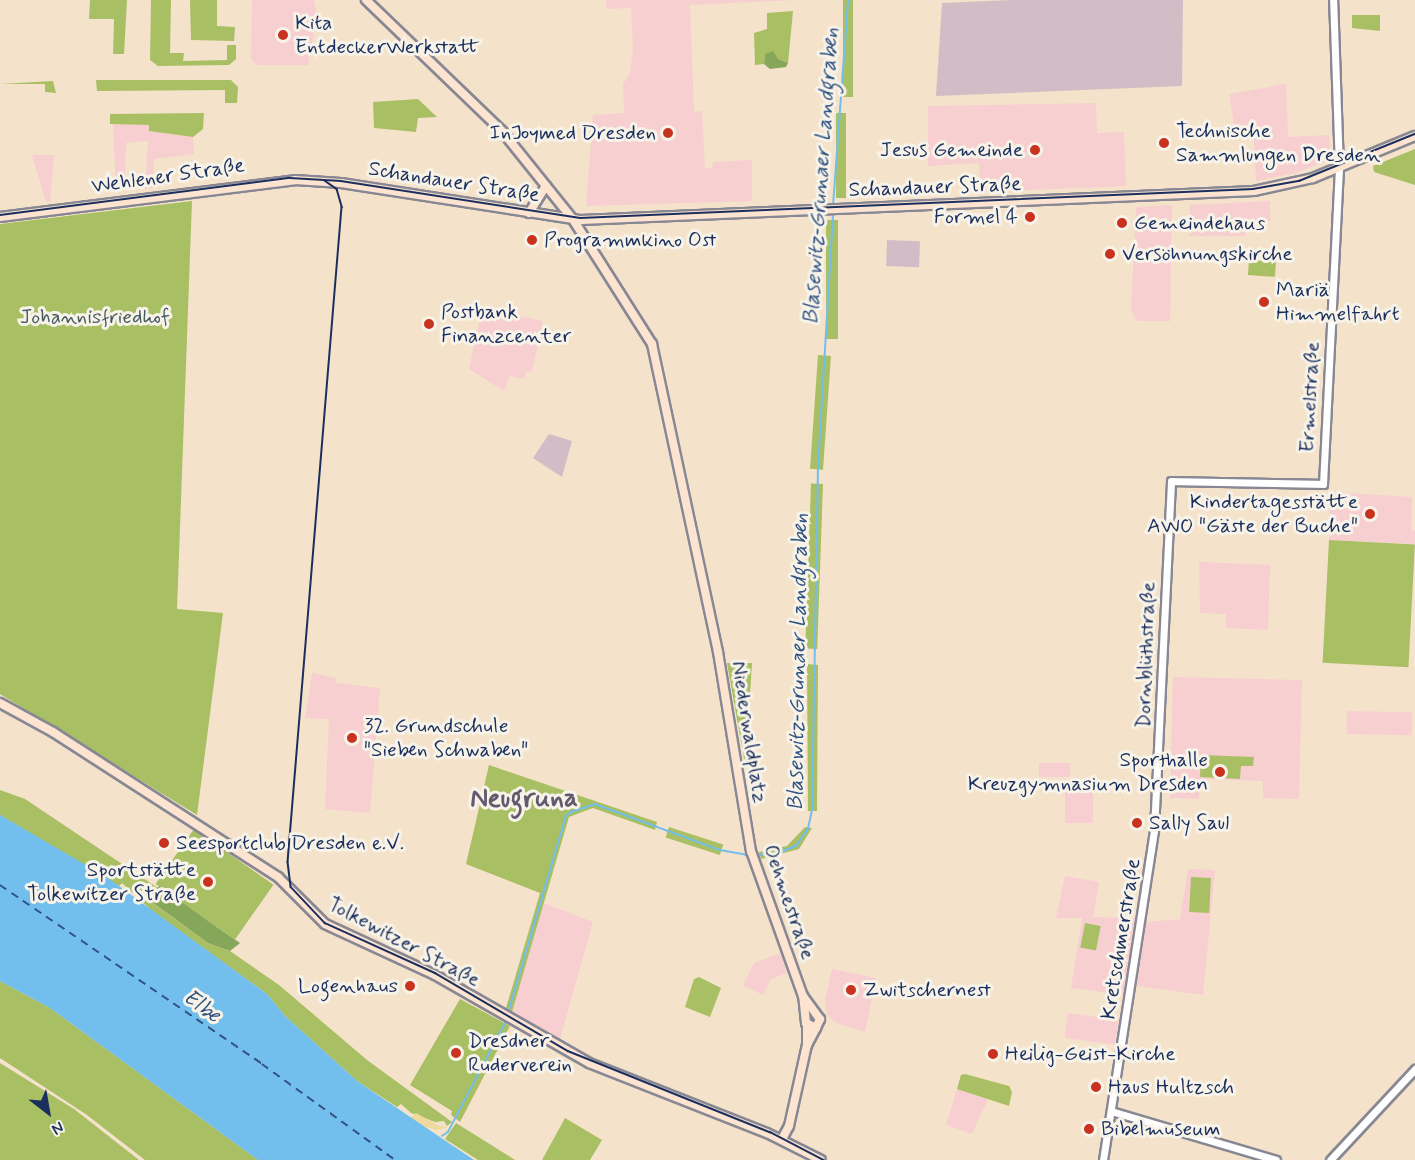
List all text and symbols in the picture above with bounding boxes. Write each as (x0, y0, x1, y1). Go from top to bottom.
place label: Kita EntdeckerWerkstatt (295, 10, 479, 60)
marker: Kita EntdeckerWerkstatt (276, 28, 290, 42)
water label: Blasewitz‐Grunaer Landgraben (799, 28, 845, 324)
place label: Technische Sammlungen Dresden (1176, 118, 1373, 168)
place label: InJoymed Dresden (492, 120, 656, 146)
marker: InJoymed Dresden (661, 126, 675, 140)
marker: Technische Sammlungen Dresden (1157, 136, 1171, 150)
place label: Jesus Gemeinde (879, 137, 1023, 163)
marker: Jesus Gemeinde (1028, 143, 1042, 157)
street label: Wehlener Straße (92, 153, 244, 199)
street label: Schandauer Straße (367, 156, 541, 208)
street label: Schandauer Straße (848, 171, 1022, 203)
place label: Formel 4 (934, 204, 1018, 230)
marker: Formel 4 (1023, 210, 1037, 224)
place label: Gemeindehaus (1134, 210, 1265, 236)
marker: Gemeindehaus (1115, 216, 1129, 230)
place label: Programmkino Ost (544, 227, 716, 253)
marker: Programmkino Ost (525, 233, 539, 247)
place label: Versöhnungskirche (1122, 241, 1293, 267)
marker: Versöhnungskirche (1103, 247, 1117, 261)
place label: Mariä Himmelfahrt (1276, 277, 1400, 327)
marker: Mariä Himmelfahrt (1257, 295, 1271, 309)
place label: Postbank Finanzcenter (441, 299, 571, 349)
park label: Johannisfriedhof (20, 304, 170, 330)
marker: Postbank Finanzcenter (422, 317, 436, 331)
street label: Ermelstraße (1295, 341, 1325, 453)
place label: Kindertagesstätte AWO "Gäste der Buche" (1149, 489, 1358, 539)
marker: Kindertagesstätte AWO "Gäste der Buche" (1363, 507, 1377, 521)
water label: Blasewitz‐Grunaer Landgraben (783, 515, 815, 809)
street label: Dornblüthstraße (1131, 581, 1161, 729)
street label: Niederwaldplatz (725, 659, 773, 805)
place label: 32. Grundschule "Sieben Schwaben" (364, 713, 529, 763)
marker: 32. Grundschule "Sieben Schwaben" (345, 731, 359, 745)
place label: Sporthalle Kreuzgymnasium Dresden (968, 747, 1208, 797)
marker: Sporthalle Kreuzgymnasium Dresden (1213, 765, 1227, 779)
district label: Neugruna (470, 783, 578, 815)
place label: Sally Saul (1149, 810, 1231, 836)
marker: Sally Saul (1130, 816, 1144, 830)
place label: Seesportclub Dresden e.V. (176, 830, 401, 856)
marker: Seesportclub Dresden e.V. (157, 836, 171, 850)
street label: Oehmestraße (758, 841, 820, 963)
place label: Sportstätte Tolkewitzer Straße (27, 857, 196, 907)
street label: Kretschmerstraße (1096, 857, 1146, 1021)
marker: Sportstätte Tolkewitzer Straße (201, 875, 215, 889)
street label: Tolkewitzer Straße (324, 891, 484, 993)
place label: Logenhaus (298, 973, 398, 999)
place label: Zwitschernest (863, 977, 991, 1003)
marker: Logenhaus (403, 979, 417, 993)
marker: Zwitschernest (844, 983, 858, 997)
water label: Elbe (177, 985, 225, 1029)
place label: Dresdner Ruderverein (468, 1028, 572, 1078)
place label: Heilig-Geist-Kirche (1005, 1041, 1175, 1067)
marker: Dresdner Ruderverein (449, 1046, 463, 1060)
marker: Heilig-Geist-Kirche (986, 1047, 1000, 1061)
place label: Haus Hultzsch (1108, 1074, 1234, 1100)
marker: Haus Hultzsch (1089, 1080, 1103, 1094)
north arrow (18, 1082, 78, 1142)
text: N (48, 1116, 68, 1140)
place label: Bibelmuseum (1101, 1116, 1220, 1142)
marker: Bibelmuseum (1082, 1122, 1096, 1136)

